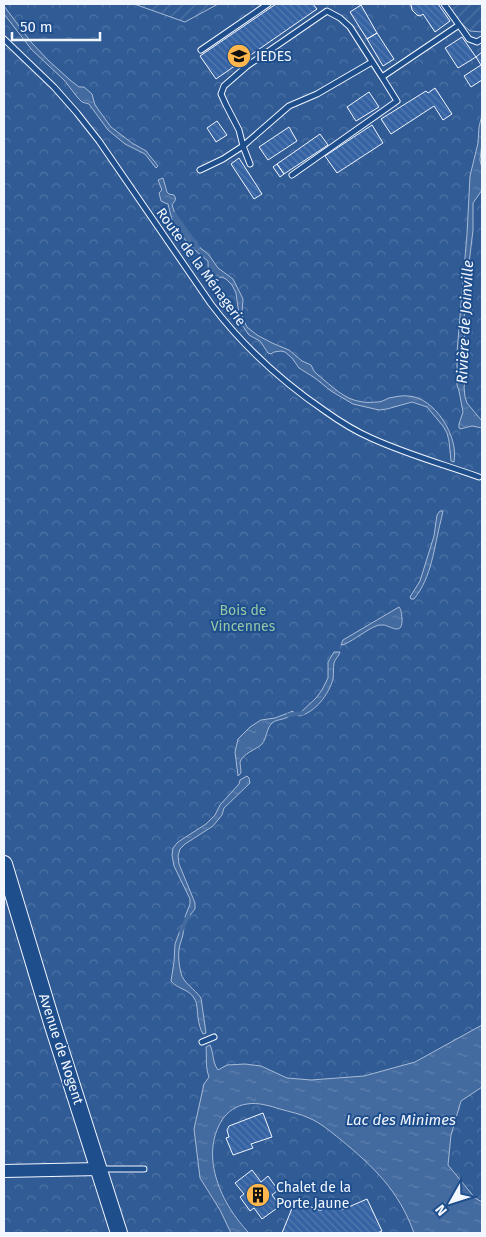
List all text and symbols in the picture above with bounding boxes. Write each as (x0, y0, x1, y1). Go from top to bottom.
scale bar (12, 10, 100, 42)
text: 50 m (20, 18, 53, 36)
school or university icon: IEDES (226, 43, 252, 69)
place label: IEDES (256, 48, 292, 65)
street label: Route de la Ménagerie (152, 205, 250, 329)
water label: Rivière de Joinville (453, 260, 477, 384)
park label: Bois de Vincennes (211, 602, 276, 635)
street label: Avenue de Nogent (35, 991, 87, 1107)
water label: Lac des Minimes (346, 1111, 456, 1129)
north arrow (426, 1177, 476, 1227)
place label: Chalet de la Porte Jaune (276, 1179, 351, 1212)
building icon: Chalet de la Porte Jaune (245, 1182, 271, 1208)
text: N (432, 1201, 451, 1219)

